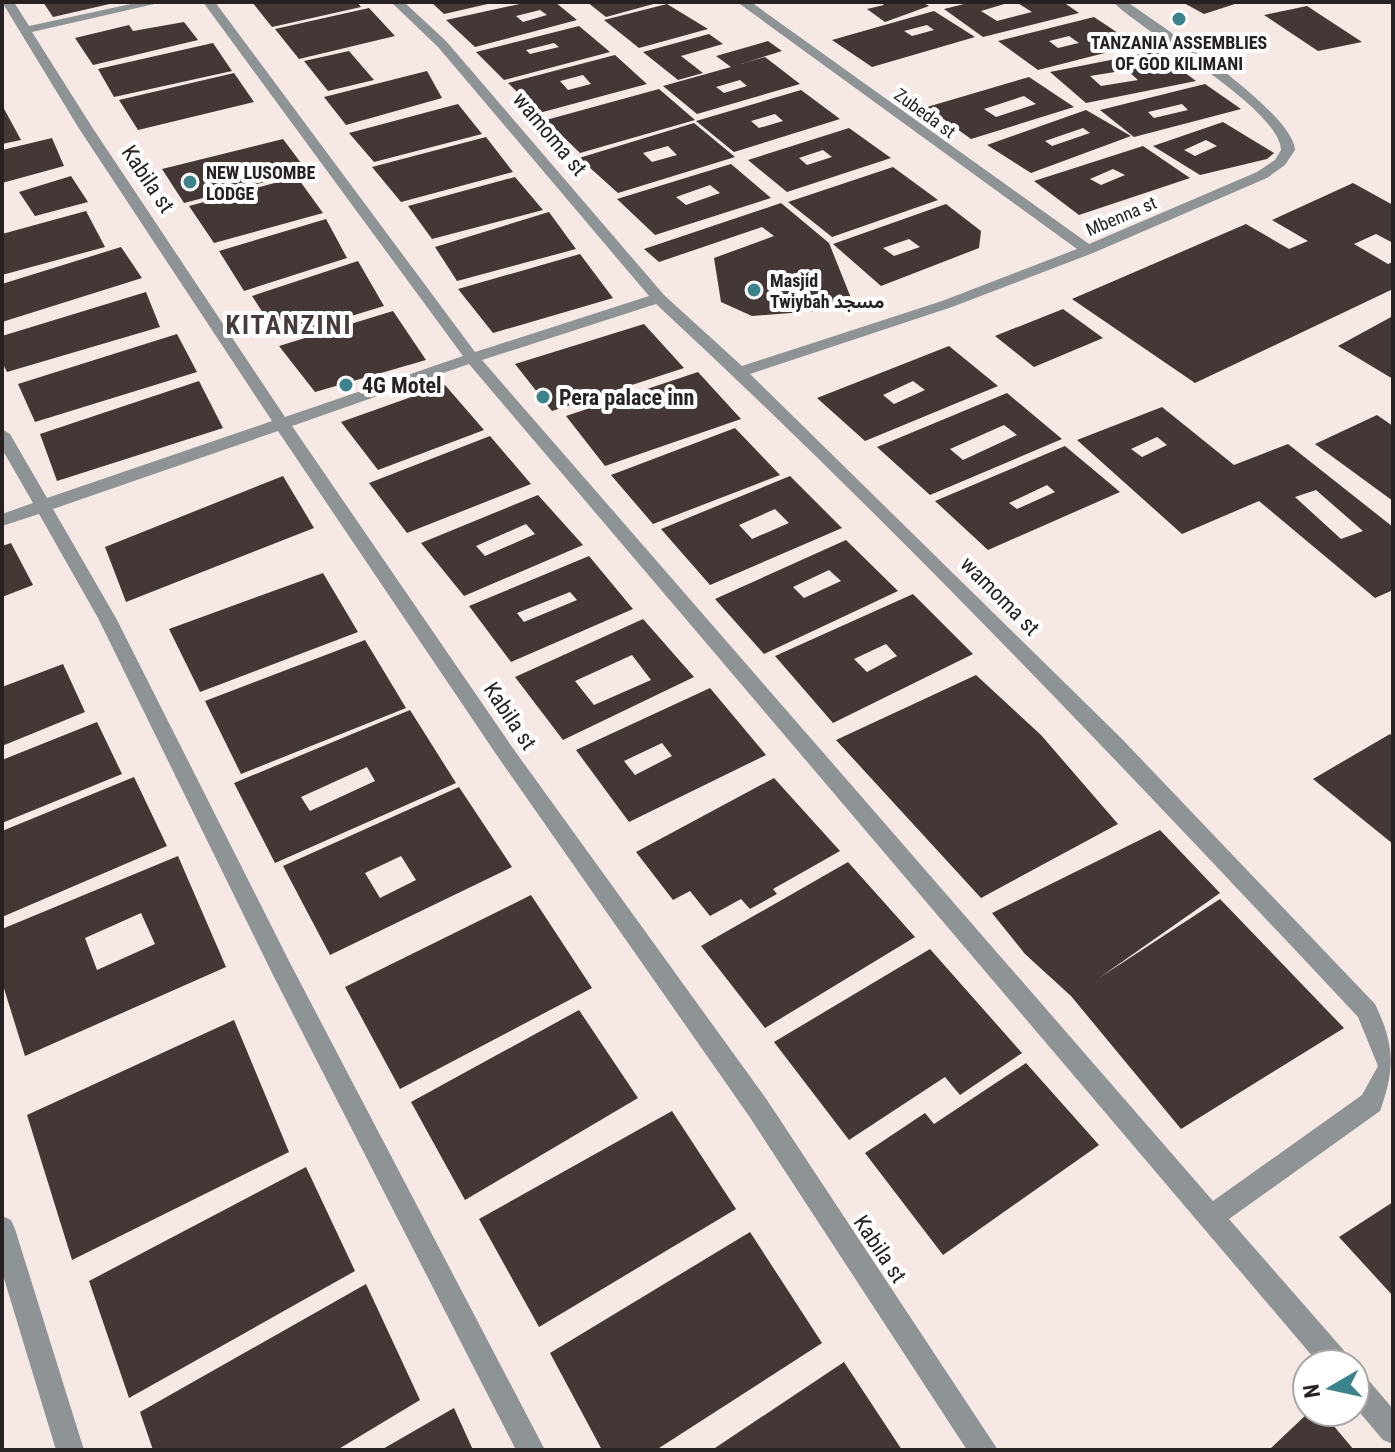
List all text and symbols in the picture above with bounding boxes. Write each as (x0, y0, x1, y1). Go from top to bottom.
marker: TANZANIA ASSEMBLIES OF GOD KILIMANI (1170, 10, 1188, 28)
place label: TANZANIA ASSEMBLIES OF GOD KILIMANI (1091, 32, 1268, 74)
street label: Zubeda st (890, 84, 960, 142)
street label: wamoma st (508, 87, 592, 181)
street label: Kabila st (116, 141, 180, 217)
place label: NEW LUSOMBE LODGE (206, 162, 315, 204)
marker: NEW LUSOMBE LODGE (181, 173, 199, 191)
street label: Mbenna st (1083, 192, 1159, 240)
place label: Masjid Twiybah مسجد (770, 270, 885, 312)
marker: Masjid Twiybah مسجد (745, 281, 763, 299)
district label: KITANZINI (226, 310, 352, 340)
place label: 4G Motel (362, 373, 442, 398)
marker: 4G Motel (337, 376, 355, 394)
place label: Pera palace inn (559, 385, 694, 410)
marker: Pera palace inn (534, 388, 552, 406)
street label: wamoma st (955, 551, 1045, 641)
street label: Kabila st (478, 678, 542, 754)
street label: Kabila st (848, 1211, 912, 1287)
north arrow (1291, 1348, 1371, 1428)
text: N (1298, 1382, 1325, 1400)

